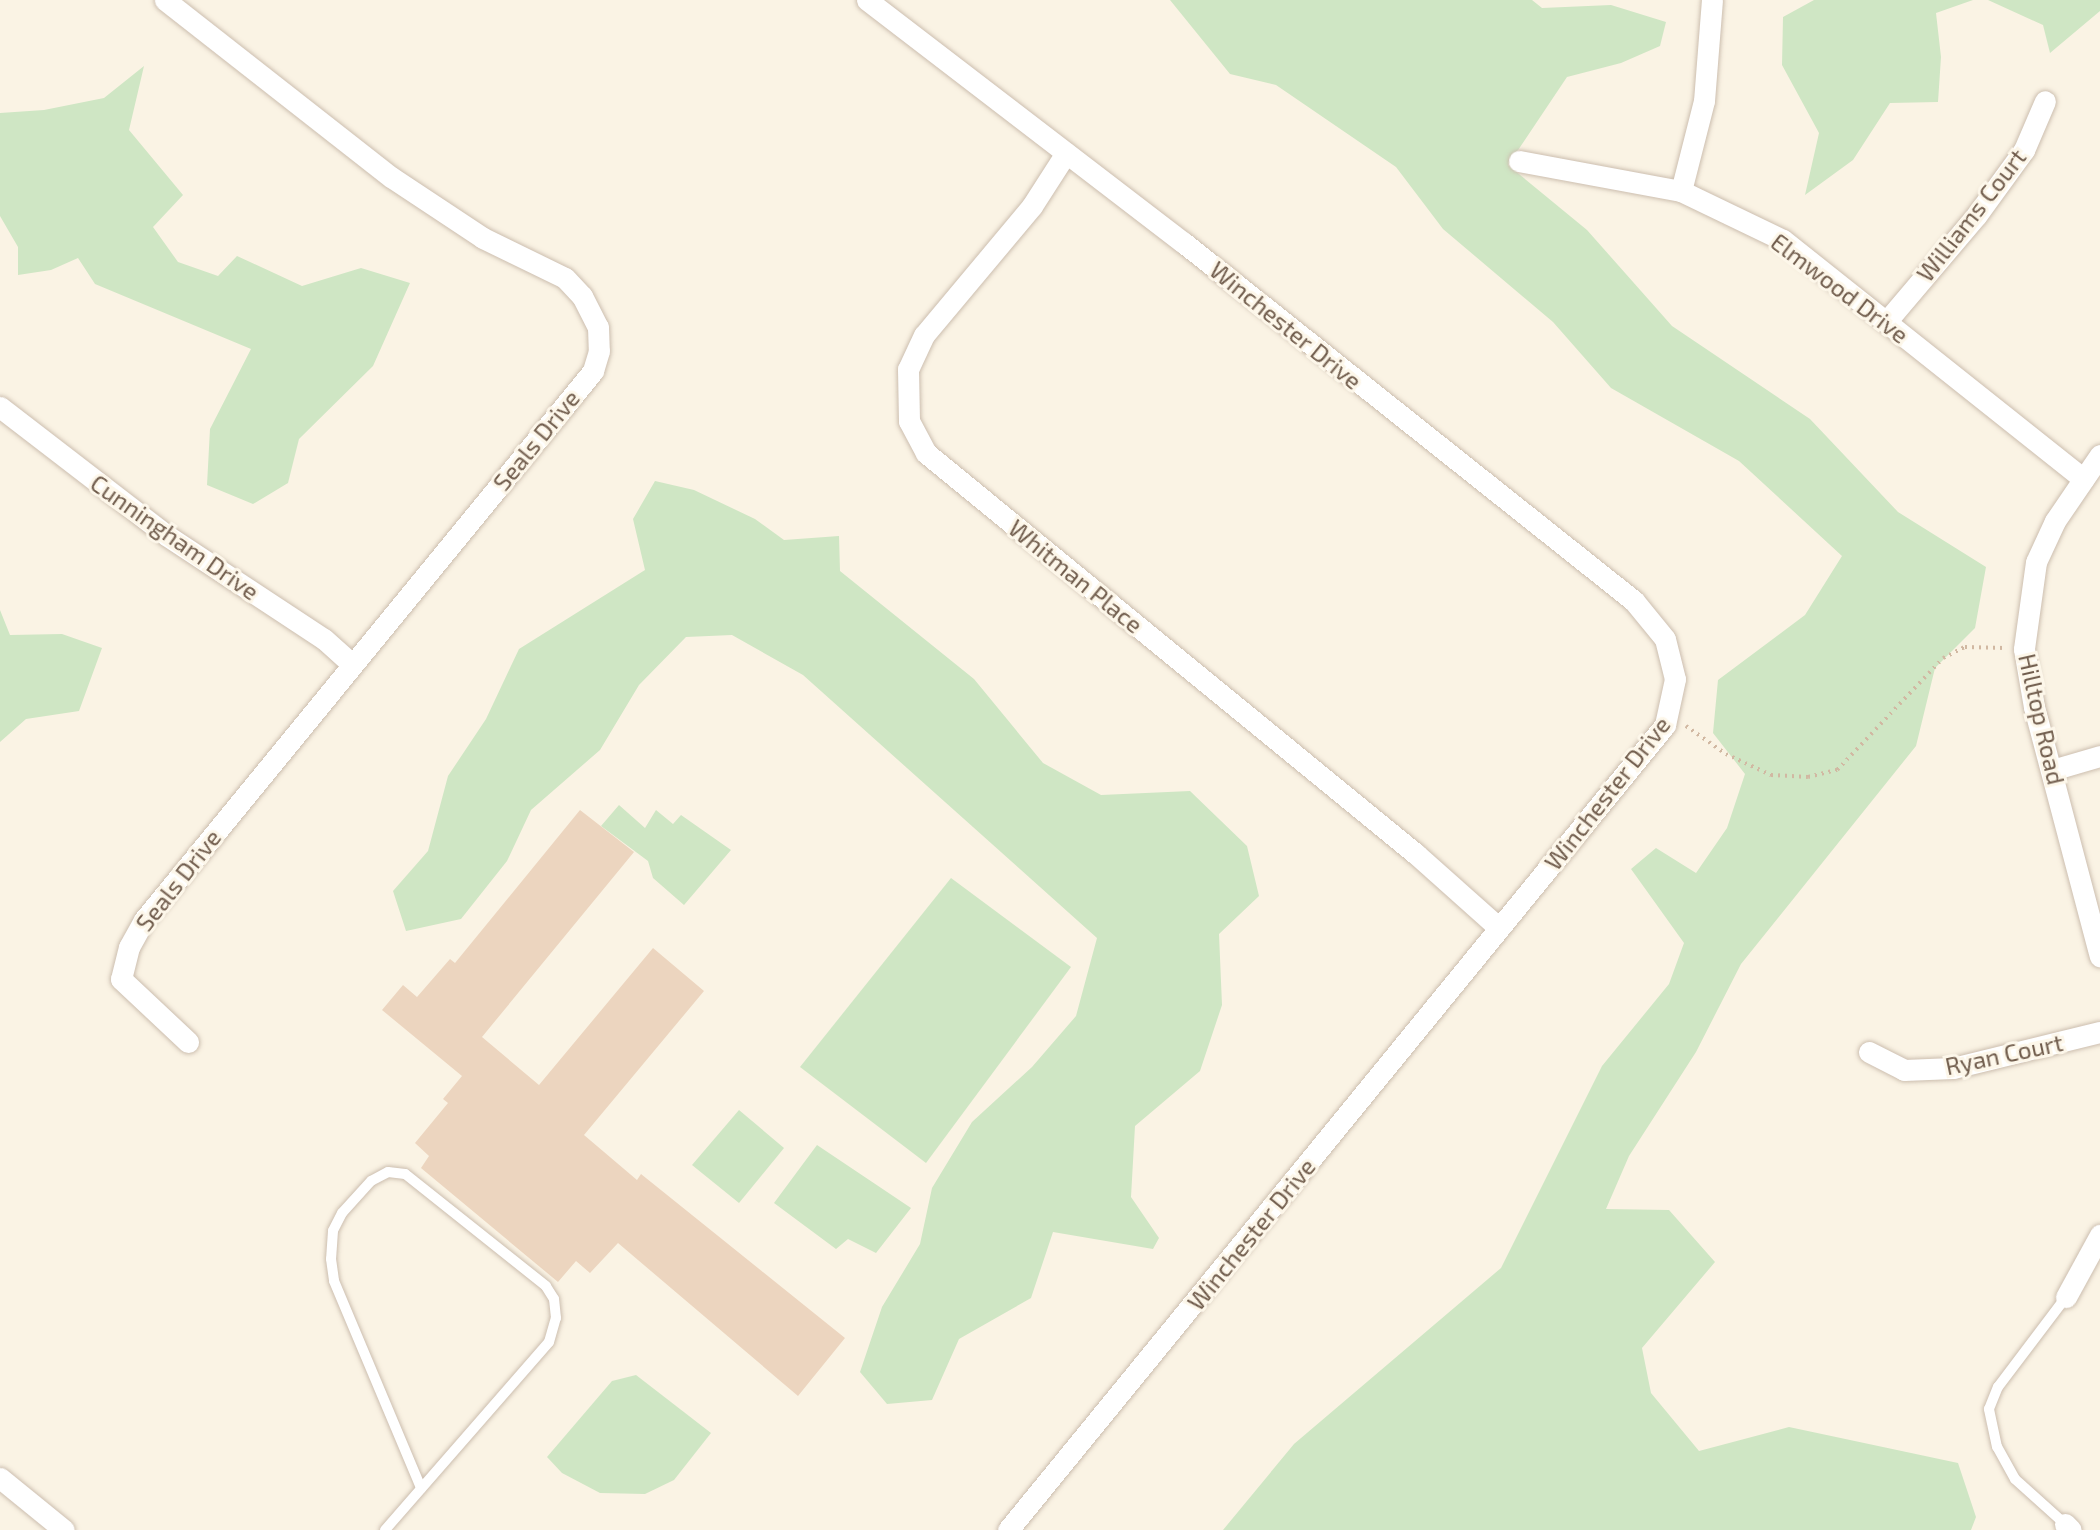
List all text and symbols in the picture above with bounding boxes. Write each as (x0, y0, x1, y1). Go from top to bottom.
street label: Williams Court (1910, 143, 2032, 287)
street label: Elmwood Drive (1766, 227, 1914, 349)
street label: Winchester Drive (1204, 255, 1368, 395)
street label: Seals Drive (487, 384, 585, 496)
street label: Cunningham Drive (85, 468, 265, 606)
street label: Whitman Place (1003, 513, 1149, 639)
street label: Hilltop Road (2013, 651, 2071, 787)
street label: Winchester Drive (1538, 710, 1676, 876)
street label: Seals Drive (129, 823, 227, 937)
street label: Ryan Court (1942, 1027, 2066, 1081)
street label: Winchester Drive (1181, 1152, 1321, 1316)

